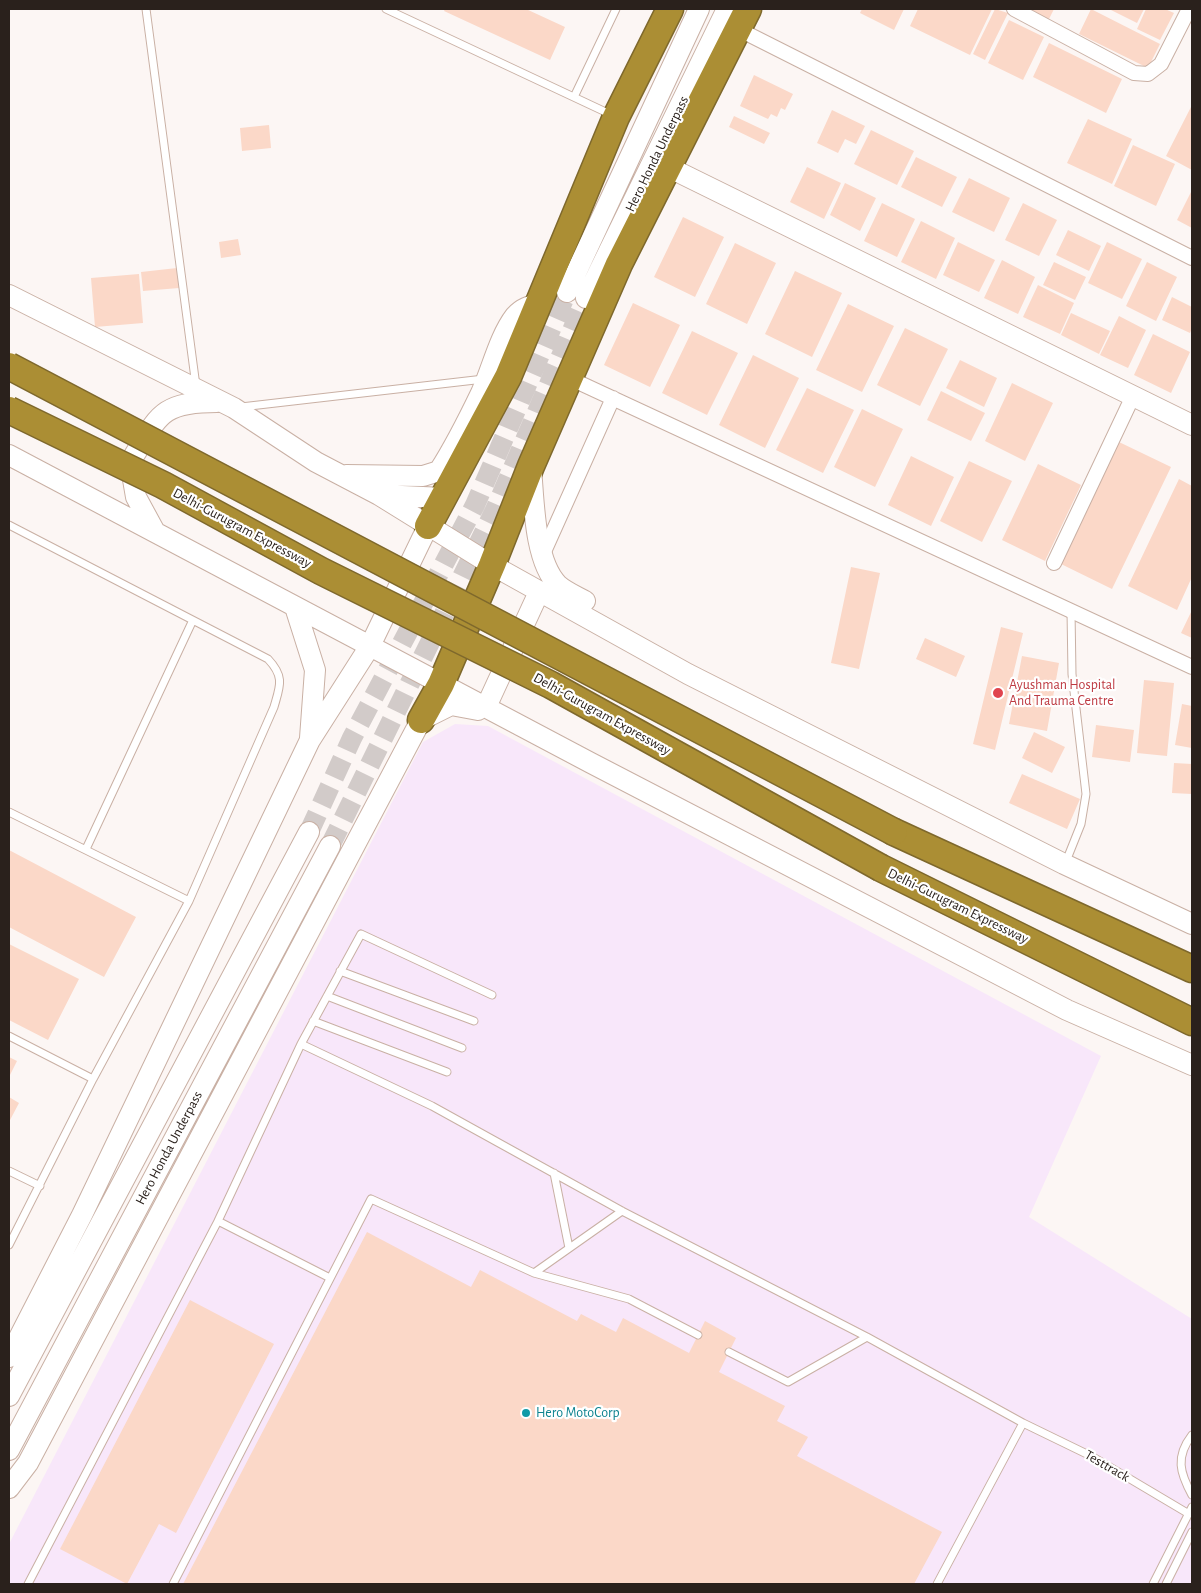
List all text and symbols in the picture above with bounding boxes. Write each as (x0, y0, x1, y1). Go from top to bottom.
street label: Hero Honda Underpass (622, 93, 692, 215)
street label: Delhi-Gurugram Expressway (170, 484, 314, 572)
street label: Delhi-Gurugram Expressway (530, 669, 674, 759)
place label: Ayushman Hospital And Trauma Centre (1009, 677, 1116, 710)
marker: Ayushman Hospital And Trauma Centre (991, 686, 1005, 700)
street label: Delhi-Gurugram Expressway (885, 865, 1031, 947)
street label: Hero Honda Underpass (132, 1088, 206, 1208)
place label: Hero MotoCorp (536, 1405, 620, 1421)
marker: Hero MotoCorp (520, 1407, 532, 1419)
street label: Testtrack (1082, 1446, 1132, 1486)

